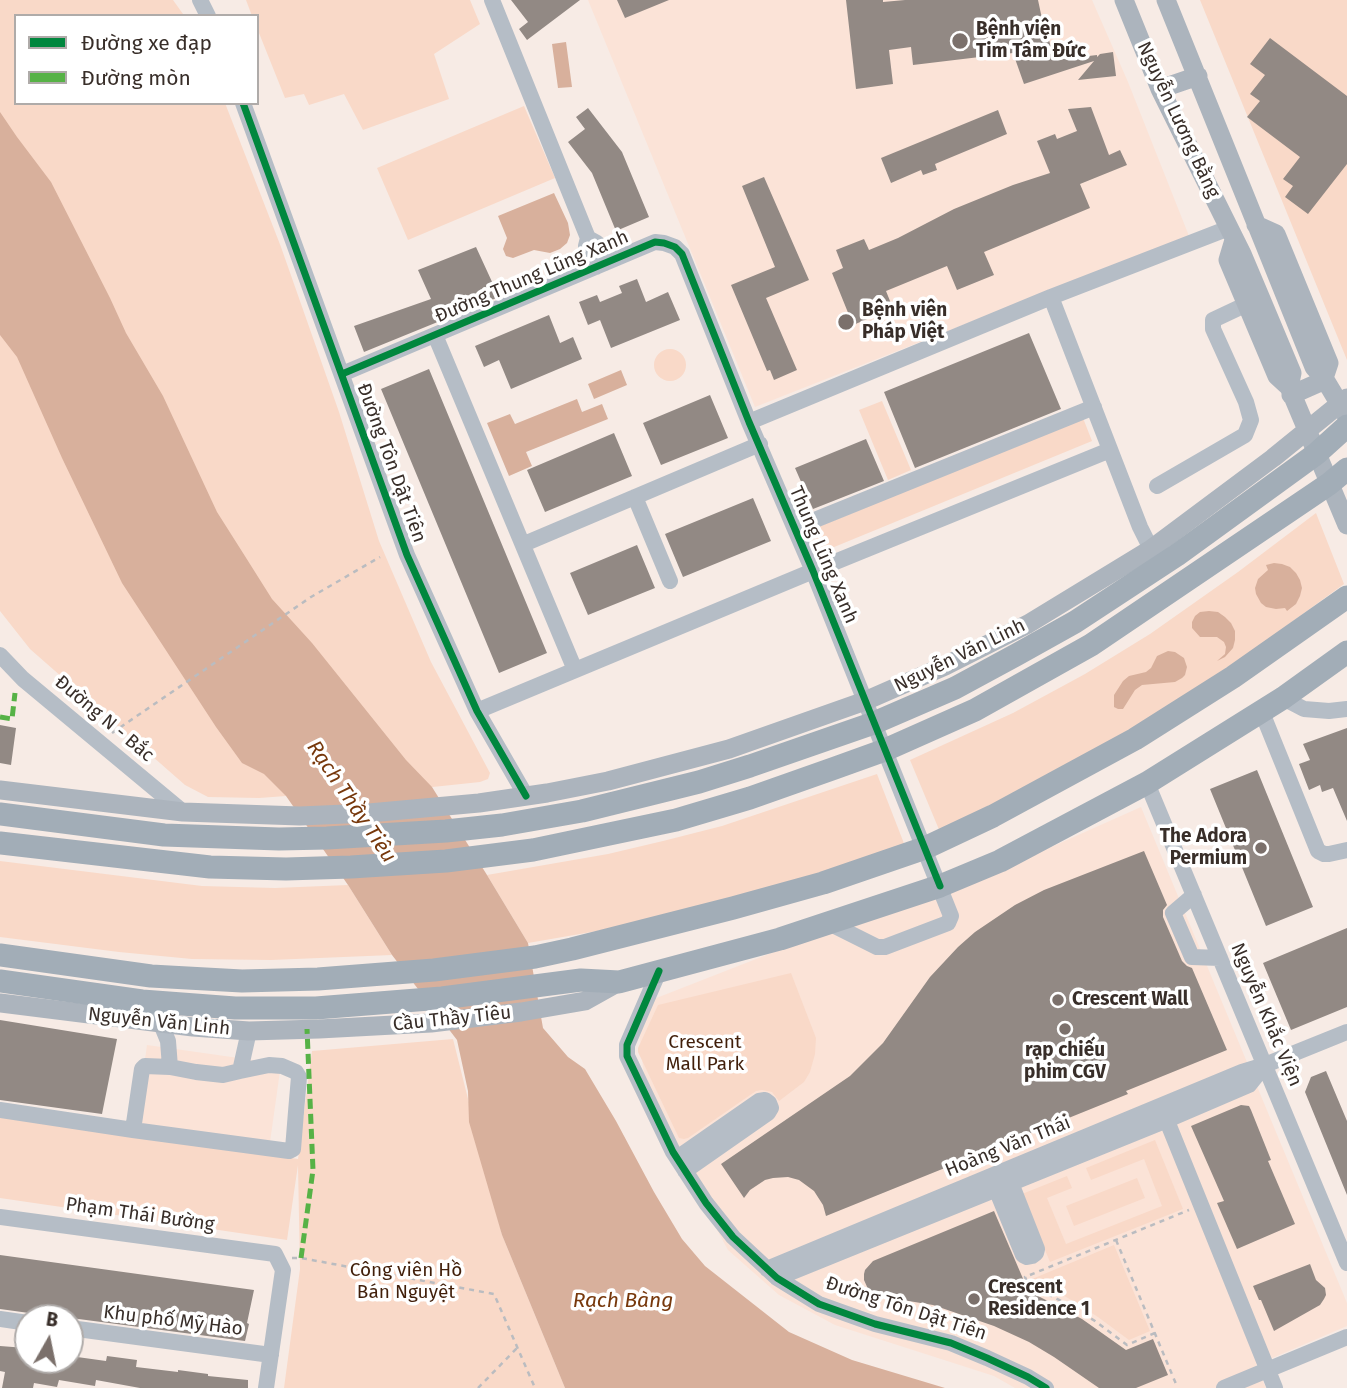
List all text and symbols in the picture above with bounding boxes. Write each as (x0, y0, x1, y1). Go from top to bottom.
legend (14, 14, 259, 105)
place label: Bệnh viện Tim Tâm Đức (976, 19, 1086, 63)
text: Đường xe đạp (81, 30, 212, 56)
marker: Bệnh viện Tim Tâm Đức (950, 31, 970, 51)
street label: Nguyễn Lương Bằng (1132, 38, 1224, 202)
text: Đường mòn (81, 65, 191, 91)
street label: Đường Thung Lũng Xanh (432, 226, 632, 328)
place label: Bệnh viện Pháp Việt (862, 300, 947, 344)
marker: Bệnh viện Pháp Việt (836, 312, 856, 332)
street label: Đường Tôn Dật Tiên (352, 380, 430, 546)
street label: Thung Lũng Xanh (784, 483, 862, 627)
street label: Nguyễn Văn Linh (891, 614, 1029, 698)
street label: Đường N - Bắc (50, 671, 158, 767)
water label: Rạch Thầy Tiêu (301, 736, 401, 868)
place label: The Adora Permium (1160, 826, 1247, 870)
marker: The Adora Permium (1253, 840, 1269, 856)
street label: Nguyễn Khắc Viện (1225, 940, 1307, 1090)
place label: Crescent Wall (1072, 989, 1188, 1011)
marker: Crescent Wall (1050, 992, 1066, 1008)
street label: Cầu Thầy Tiêu (392, 1001, 512, 1037)
street label: Nguyễn Văn Linh (87, 1003, 231, 1041)
marker: rạp chiếu phim CGV (1057, 1021, 1073, 1037)
park label: Crescent Mall Park (666, 1032, 744, 1076)
place label: rạp chiếu phim CGV (1024, 1040, 1106, 1084)
street label: Hoàng Văn Thái (942, 1111, 1074, 1183)
street label: Phạm Thái Bường (64, 1193, 216, 1237)
park label: Công viên Hồ Bán Nguyệt (350, 1260, 462, 1304)
street label: Đường Tôn Dật Tiên (823, 1272, 989, 1346)
place label: Crescent Residence 1 (988, 1277, 1090, 1321)
water label: Rạch Bàng (573, 1288, 673, 1314)
marker: Crescent Residence 1 (966, 1291, 982, 1307)
street label: Khu phố Mỹ Hào (102, 1301, 244, 1341)
north arrow (14, 1304, 84, 1374)
text: B (44, 1307, 60, 1332)

